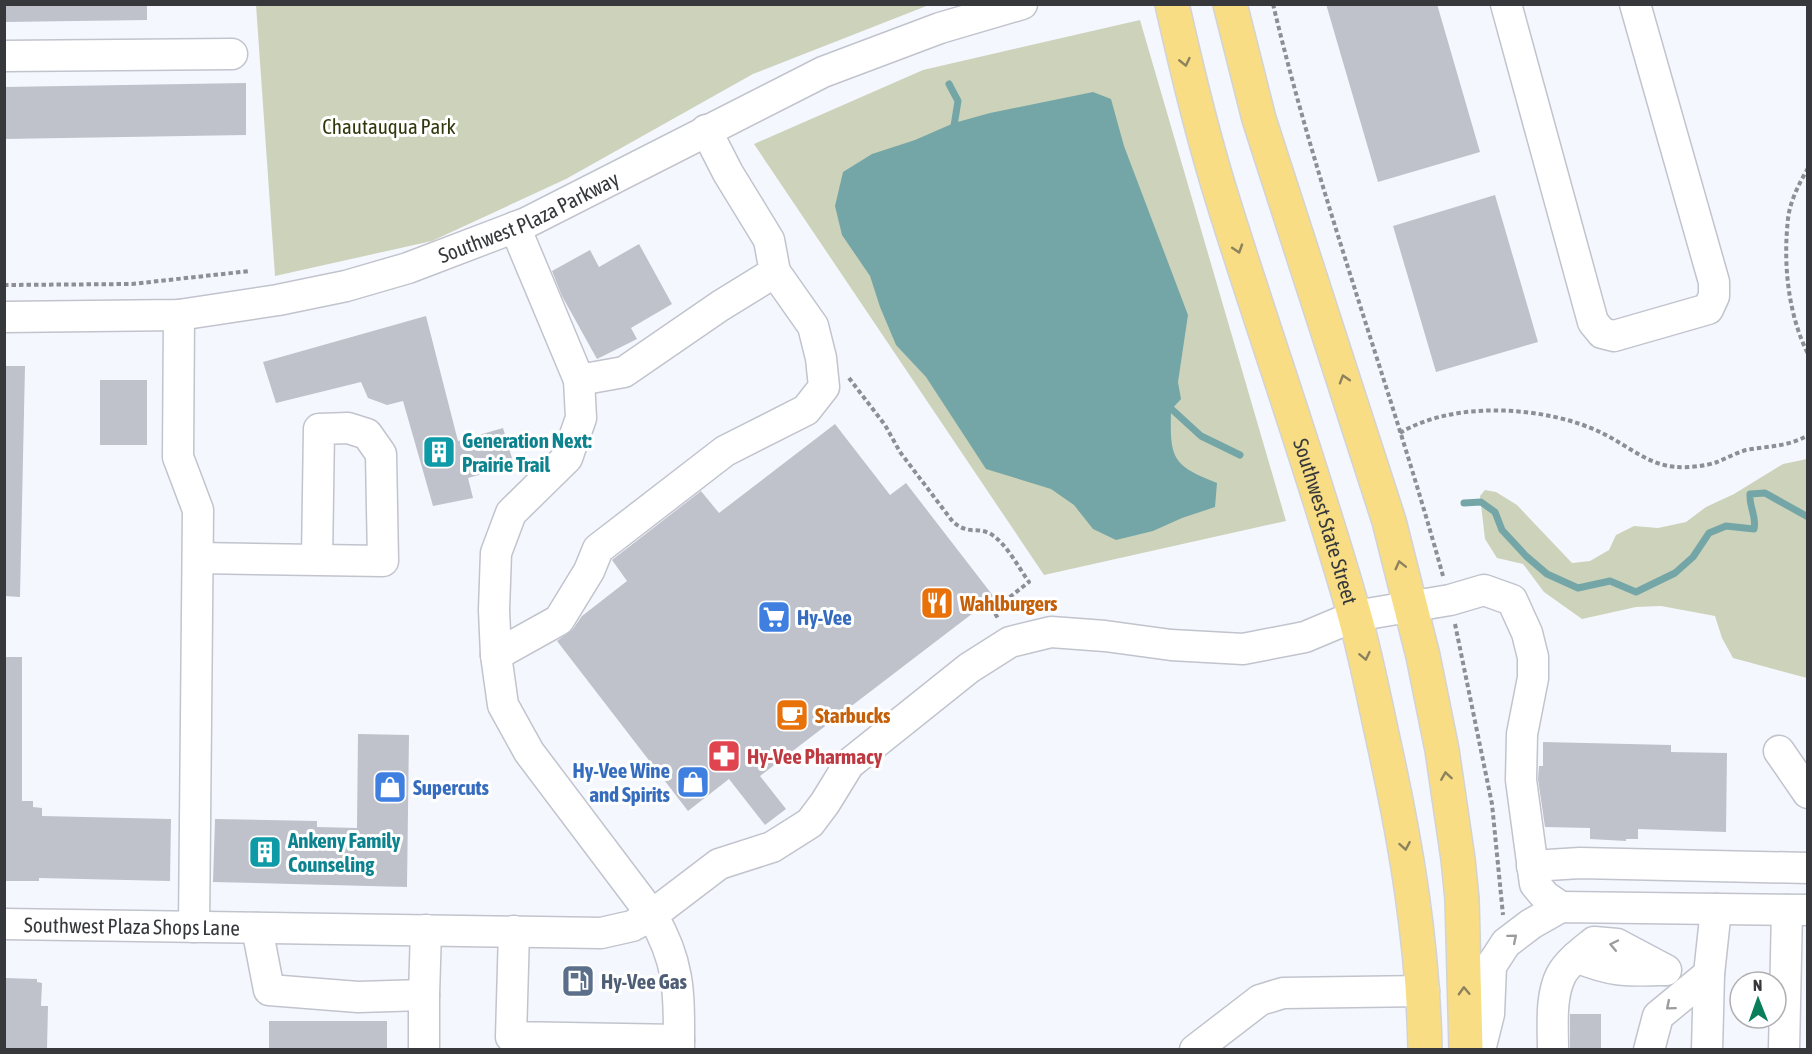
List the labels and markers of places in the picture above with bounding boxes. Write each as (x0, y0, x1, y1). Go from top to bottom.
place label: Generation Next: Prairie Trail (462, 428, 592, 476)
building icon: Generation Next: Prairie Trail (421, 434, 457, 470)
restaurant icon: Wahlburgers (919, 585, 955, 621)
place label: Wahlburgers (959, 591, 1058, 615)
supermarket icon: Hy-Vee (756, 599, 792, 635)
place label: Hy-Vee (797, 605, 852, 629)
cafe icon: Starbucks (774, 697, 810, 733)
place label: Starbucks (815, 703, 891, 727)
pharmacy icon: Hy-Vee Pharmacy (706, 738, 742, 774)
place label: Hy-Vee Pharmacy (747, 744, 883, 768)
place label: Hy-Vee Wine and Spirits (573, 758, 671, 806)
shop icon: Hy-Vee Wine and Spirits (675, 764, 711, 800)
shop icon: Supercuts (372, 769, 408, 805)
place label: Supercuts (413, 775, 490, 799)
place label: Ankeny Family Counseling (287, 828, 401, 876)
building icon: Ankeny Family Counseling (247, 834, 283, 870)
fuel station icon: Hy-Vee Gas (560, 963, 596, 999)
place label: Hy-Vee Gas (601, 969, 687, 993)

